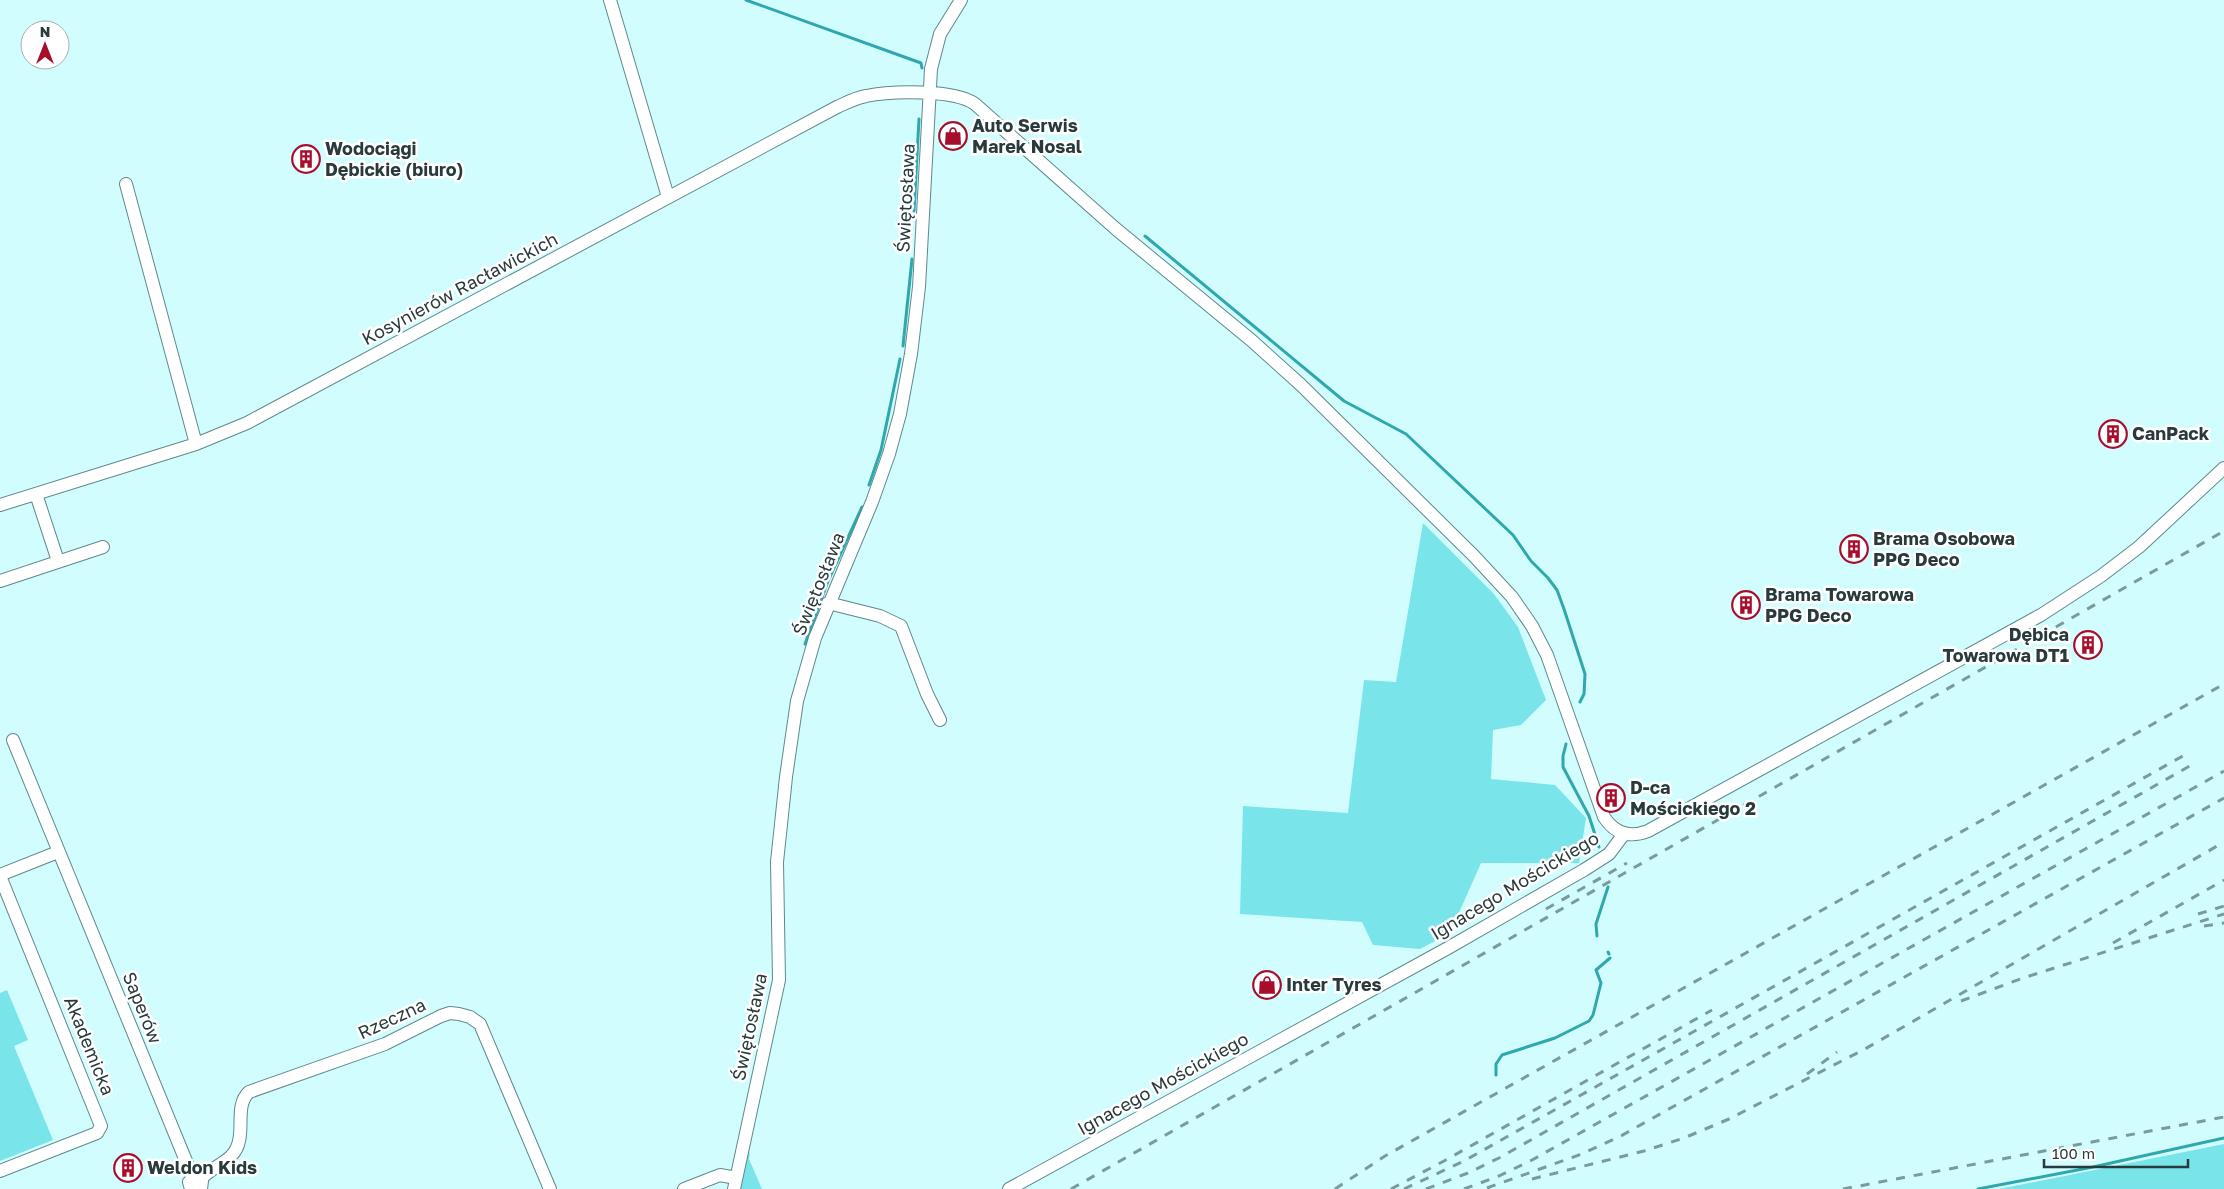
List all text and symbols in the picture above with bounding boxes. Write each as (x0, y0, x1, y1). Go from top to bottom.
north arrow (20, 20, 70, 70)
text: N (40, 23, 50, 40)
place label: Auto Serwis Marek Nosal (972, 114, 1082, 157)
shop icon: Auto Serwis Marek Nosal (938, 121, 968, 151)
place label: Wodociągi Dębickie (biuro) (325, 137, 463, 180)
street label: Świętosława (891, 143, 919, 253)
building icon: Wodociągi Dębickie (biuro) (291, 144, 321, 174)
street label: Kosynierów Racławickich (358, 227, 561, 349)
building icon: CanPack (2098, 419, 2128, 449)
place label: CanPack (2132, 422, 2210, 444)
place label: Brama Osobowa PPG Deco (1873, 527, 2015, 570)
street label: Świętosława (787, 529, 849, 638)
building icon: Brama Osobowa PPG Deco (1839, 534, 1869, 564)
place label: Brama Towarowa PPG Deco (1765, 583, 1914, 626)
building icon: Brama Towarowa PPG Deco (1731, 590, 1761, 620)
place label: Dębica Towarowa DT1 (1943, 623, 2069, 666)
building icon: Dębica Towarowa DT1 (2073, 630, 2103, 660)
place label: D-ca Mościckiego 2 (1630, 776, 1756, 819)
building icon: D-ca Mościckiego 2 (1596, 783, 1626, 813)
street label: Ignacego Mościckiego (1426, 826, 1603, 944)
street label: Saperów (119, 969, 167, 1047)
shop icon: Inter Tyres (1252, 970, 1282, 1000)
street label: Świętosława (727, 971, 771, 1083)
place label: Inter Tyres (1286, 973, 1382, 995)
street label: Akademicka (60, 993, 120, 1098)
street label: Rzeczna (354, 993, 429, 1043)
street label: Ignacego Mościckiego (1073, 1027, 1252, 1139)
scale bar (2044, 1136, 2188, 1168)
text: 100 m (2052, 1144, 2095, 1162)
building icon: Weldon Kids (113, 1153, 143, 1183)
place label: Weldon Kids (147, 1156, 257, 1178)

